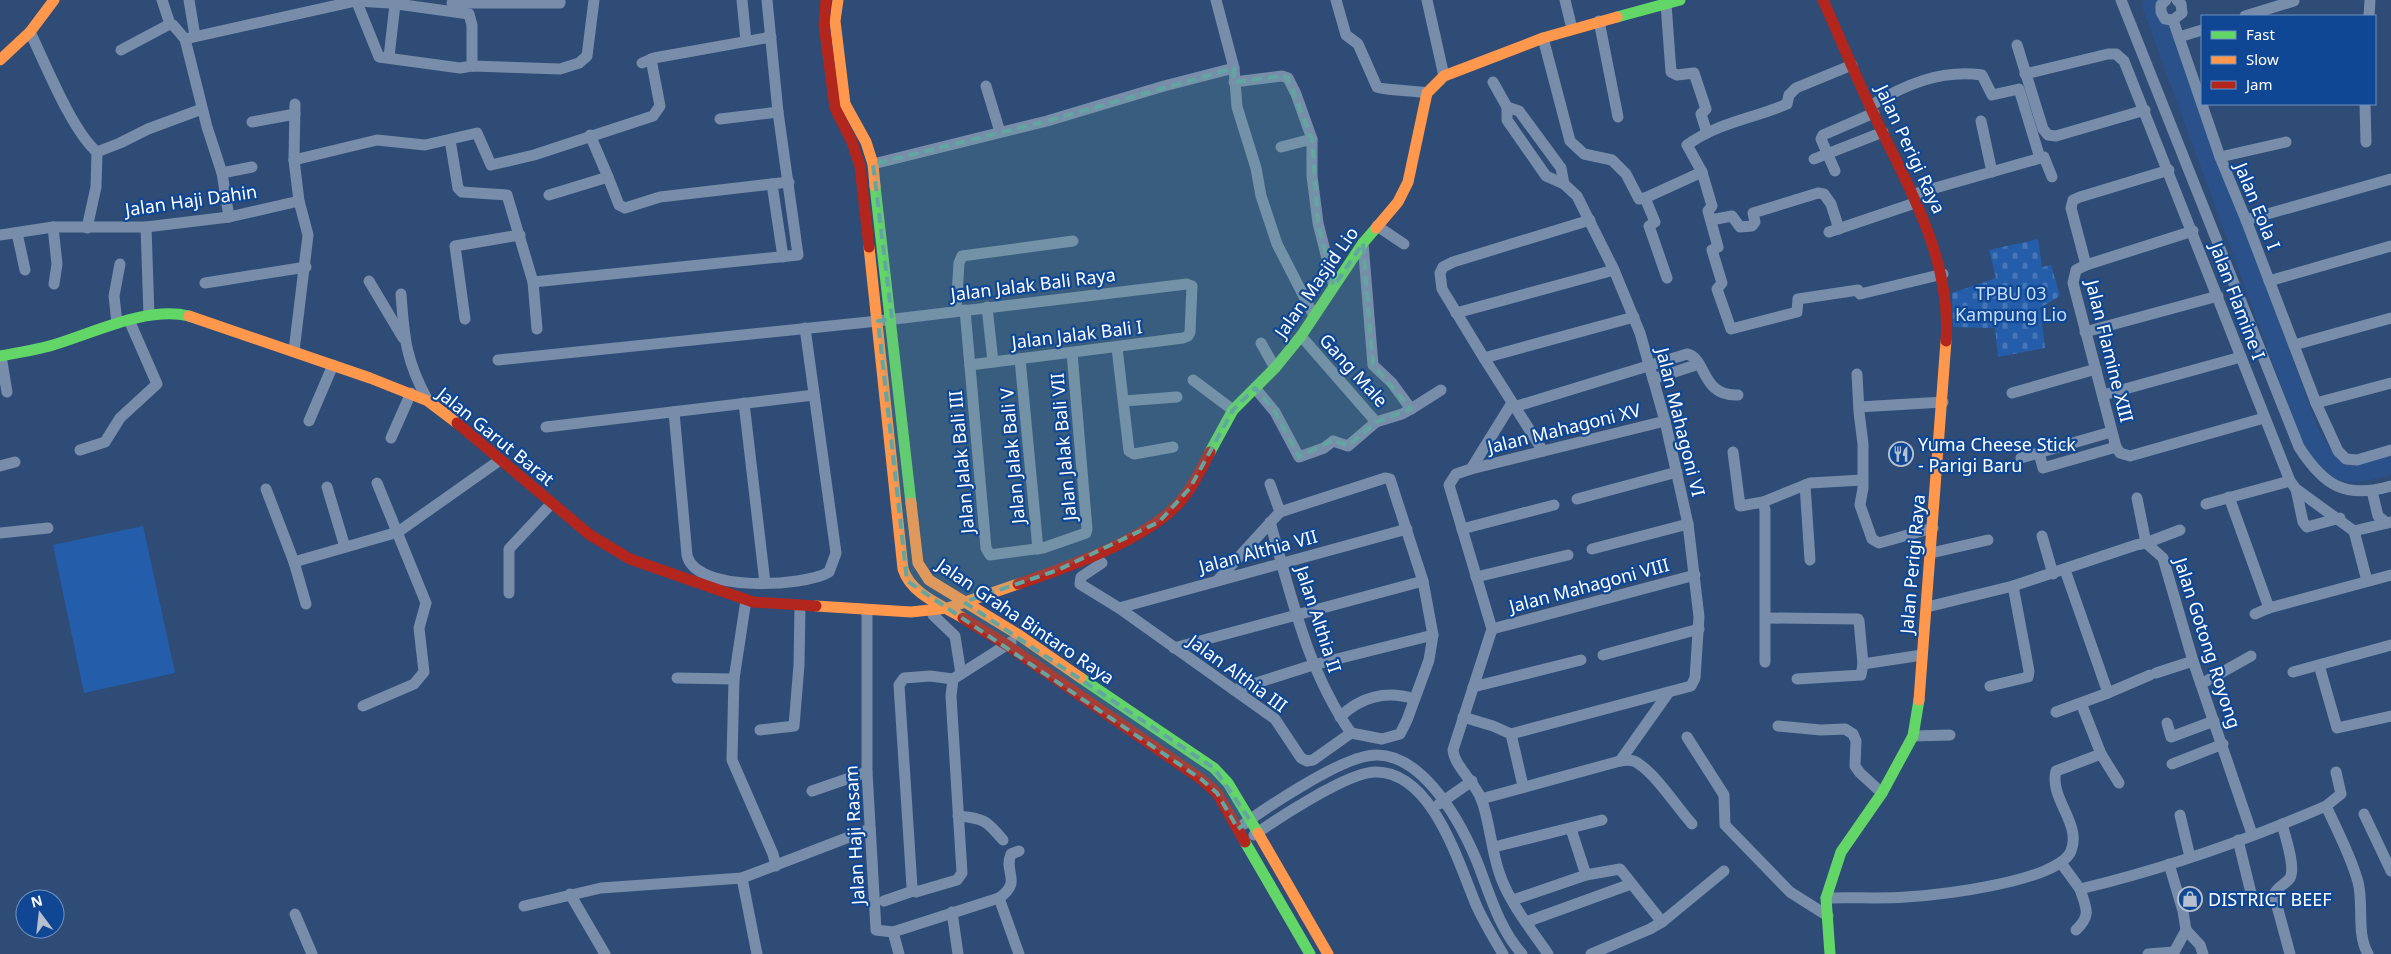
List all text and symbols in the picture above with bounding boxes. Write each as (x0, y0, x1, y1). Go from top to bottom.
legend (2201, 15, 2376, 105)
text: Fast (2246, 24, 2275, 44)
text: Slow (2246, 49, 2279, 69)
text: Jam (2244, 74, 2273, 94)
street label: Jalan Perigi Raya (1870, 79, 1951, 217)
street label: Jalan Eola I (2229, 157, 2286, 253)
street label: Jalan Haji Dahin (121, 179, 259, 221)
street label: Jalan Masjid Lio (1268, 222, 1363, 344)
street label: Jalan Flamine I (2204, 237, 2271, 363)
street label: Jalan Jalak Bali Raya (947, 262, 1117, 306)
street label: Jalan Flamine XIII (2080, 275, 2139, 425)
park label: TPBU 03 Kampung Lio (1955, 281, 2067, 326)
street label: Jalan Jalak Bali I (1008, 314, 1144, 354)
street label: Gang Male (1315, 328, 1393, 412)
street label: Jalan Mahagoni VI (1650, 343, 1711, 499)
street label: Jalan Jalak Bali VII (1045, 372, 1082, 524)
street label: Jalan Garut Barat (431, 380, 560, 491)
street label: Jalan Jalak Bali V (994, 387, 1030, 527)
street label: Jalan Jalak Bali III (943, 389, 979, 537)
street label: Jalan Mahagoni XV (1483, 397, 1643, 459)
place label: Yuma Cheese Stick - Parigi Baru (1918, 432, 2076, 477)
restaurant icon: Yuma Cheese Stick - Parigi Baru (1888, 441, 1914, 467)
street label: Jalan Perigi Raya (1894, 493, 1930, 637)
street label: Jalan Althia VII (1194, 524, 1320, 579)
street label: Jalan Graha Bintaro Raya (931, 551, 1119, 689)
street label: Jalan Mahagoni VIII (1504, 552, 1672, 618)
street label: Jalan Gotong Royong (2168, 553, 2247, 731)
street label: Jalan Althia II (1290, 561, 1348, 675)
street label: Jalan Althia III (1182, 628, 1292, 717)
street label: Jalan Haji Rasam (838, 765, 870, 907)
shop icon: DISTRICT BEEF (2177, 886, 2203, 912)
place label: DISTRICT BEEF (2208, 887, 2332, 911)
north arrow (15, 889, 65, 939)
text: N (29, 890, 44, 912)

